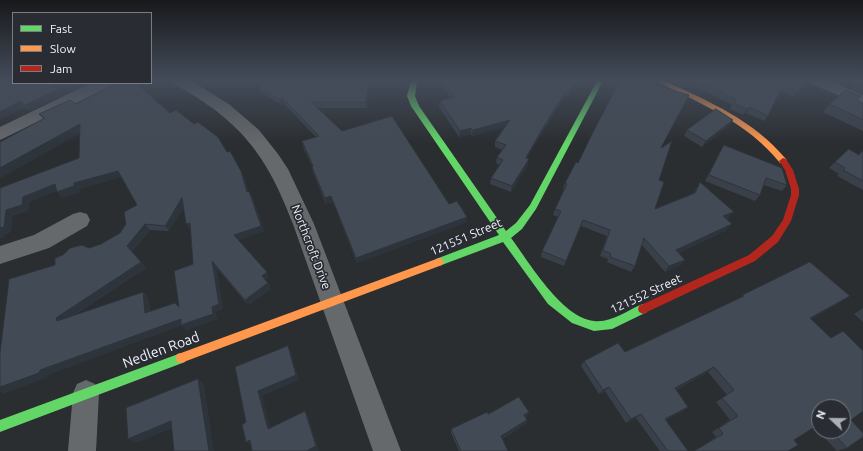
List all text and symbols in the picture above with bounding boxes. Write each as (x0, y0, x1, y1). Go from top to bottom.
legend (12, 12, 152, 84)
text: Fast (50, 22, 72, 35)
text: Slow (50, 42, 76, 55)
text: Jam (50, 62, 72, 75)
street label: Northcroft Drive (288, 203, 334, 291)
street label: 121551 Street (428, 215, 504, 259)
street label: 121552 Street (608, 271, 684, 317)
street label: Nedlen Road (120, 328, 202, 372)
north arrow (811, 399, 851, 439)
text: N (814, 409, 828, 421)

